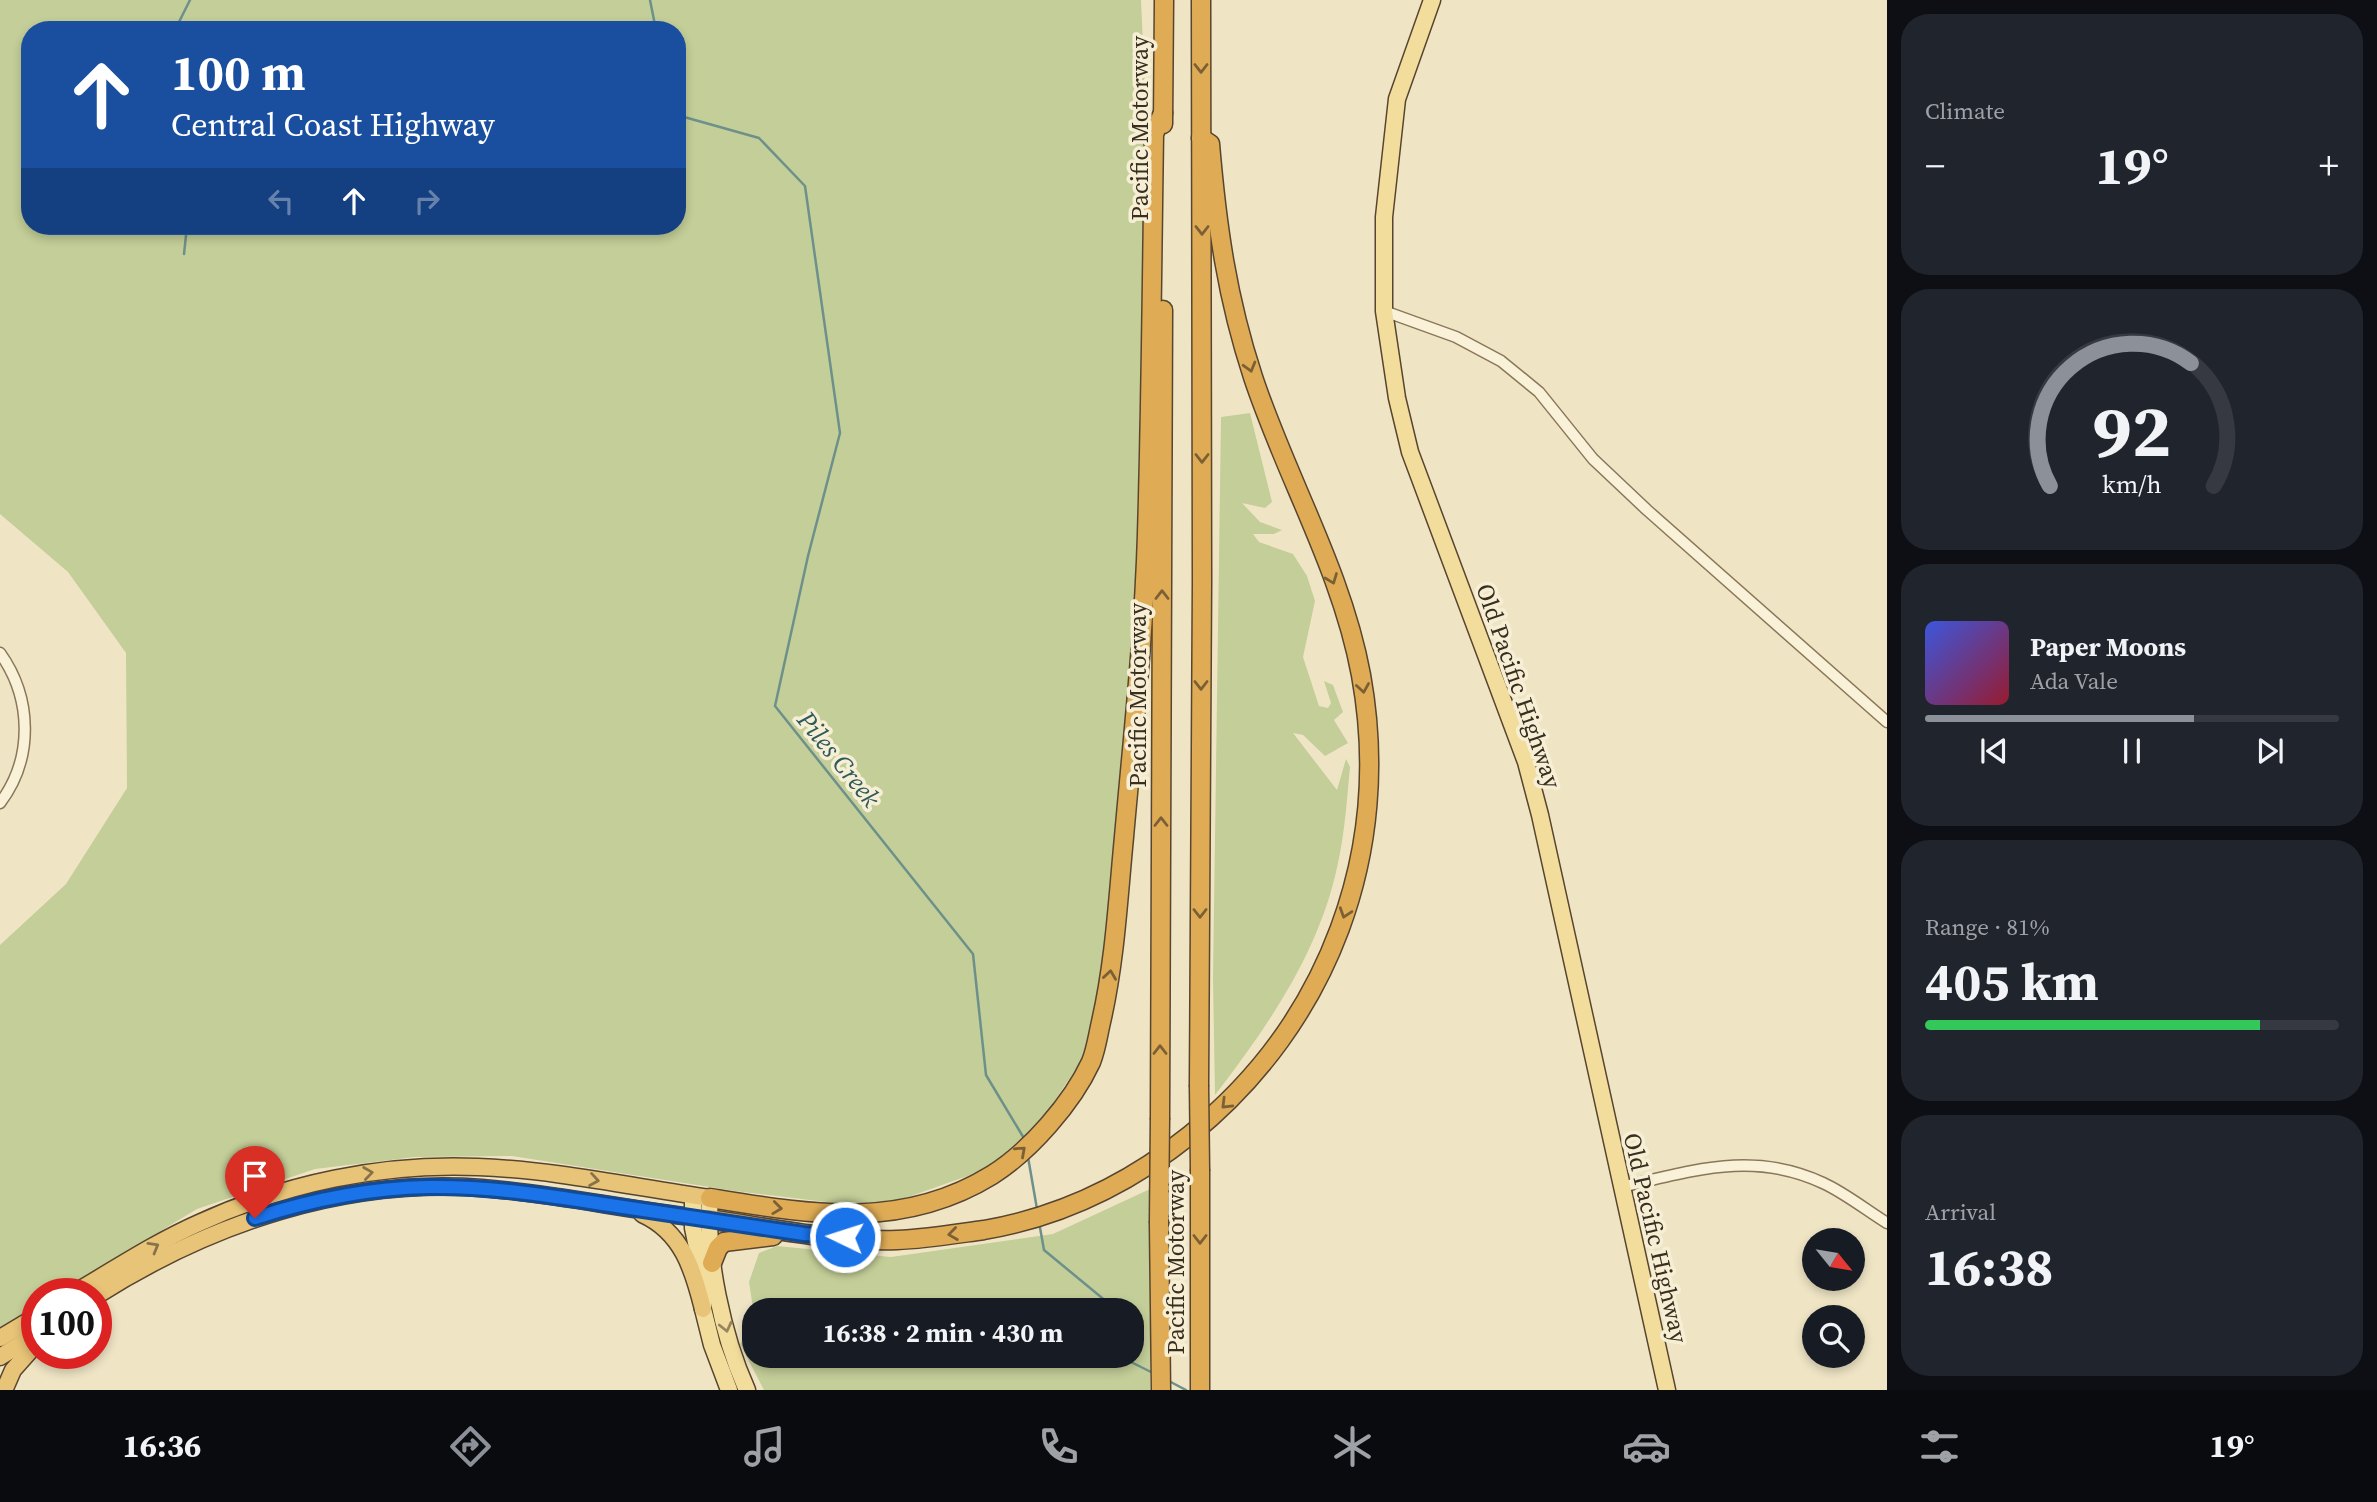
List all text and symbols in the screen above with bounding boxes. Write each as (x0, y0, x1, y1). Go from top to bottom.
street label: Pacific Motorway (1123, 35, 1156, 220)
text: 100 m (171, 39, 306, 106)
icon: ahead (56, 49, 147, 140)
one-way arrow (1193, 63, 1209, 74)
text: Climate (1925, 95, 2005, 127)
text: Central Coast Highway (171, 103, 495, 147)
text: 19° (2095, 130, 2169, 201)
text: − (1925, 140, 1945, 192)
text: + (2319, 140, 2339, 192)
icon: left (262, 182, 300, 220)
icon: ahead (335, 182, 373, 220)
icon: right (408, 182, 446, 220)
one-way arrow (1194, 226, 1210, 236)
one-way arrow (1242, 360, 1256, 372)
text: 92 (2093, 381, 2171, 480)
one-way arrow (1194, 453, 1210, 464)
text: km/h (2102, 467, 2162, 501)
one-way arrow (1323, 572, 1337, 584)
street label: Old Pacific Highway (1468, 579, 1570, 793)
one-way arrow (1154, 589, 1170, 600)
street label: Pacific Motorway (1121, 602, 1154, 787)
text: Paper Moons (2030, 629, 2186, 665)
text: Ada Vale (2030, 665, 2118, 697)
one-way arrow (1194, 680, 1209, 691)
one-way arrow (1355, 683, 1370, 694)
water label: Piles Creek (788, 703, 889, 815)
icon: previous (1975, 732, 2013, 770)
icon: pause (2113, 732, 2151, 770)
icon: next (2251, 732, 2289, 770)
one-way arrow (1153, 817, 1169, 827)
one-way arrow (1339, 906, 1353, 919)
one-way arrow (1193, 908, 1208, 919)
text: Range · 81% (1925, 911, 2050, 943)
text: 405 km (1925, 946, 2099, 1017)
one-way arrow (1103, 969, 1118, 981)
one-way arrow (1152, 1044, 1168, 1055)
one-way arrow (1222, 1096, 1234, 1108)
street label: Old Pacific Highway (1616, 1130, 1696, 1347)
pin (225, 1146, 285, 1218)
one-way arrow (1013, 1146, 1026, 1159)
icon: arrive (236, 1157, 274, 1195)
one-way arrow (362, 1166, 374, 1181)
street label: Pacific Motorway (1159, 1169, 1192, 1354)
one-way arrow (588, 1172, 600, 1187)
text: Arrival (1925, 1196, 1996, 1228)
position arrow (808, 1200, 882, 1274)
one-way arrow (771, 1201, 783, 1216)
one-way arrow (947, 1226, 958, 1241)
north arrow (1802, 1228, 1866, 1292)
map controls (1802, 1228, 1865, 1368)
text: 16:38 (1925, 1231, 2053, 1302)
one-way arrow (1192, 1234, 1208, 1245)
one-way arrow (147, 1242, 160, 1255)
speed limit sign: 100 (21, 1278, 112, 1369)
button: search (1802, 1305, 1865, 1368)
text: 16:38 · 2 min · 430 m (823, 1315, 1063, 1351)
one-way arrow (718, 1321, 732, 1333)
icon: directions (446, 1422, 495, 1471)
icon: music (740, 1422, 789, 1471)
icon: phone (1034, 1422, 1083, 1471)
icon: climate (1328, 1422, 1377, 1471)
icon: car (1622, 1422, 1671, 1471)
icon: filters (1915, 1422, 1964, 1471)
text: 16:36 (122, 1424, 201, 1468)
text: 19° (2209, 1424, 2255, 1468)

